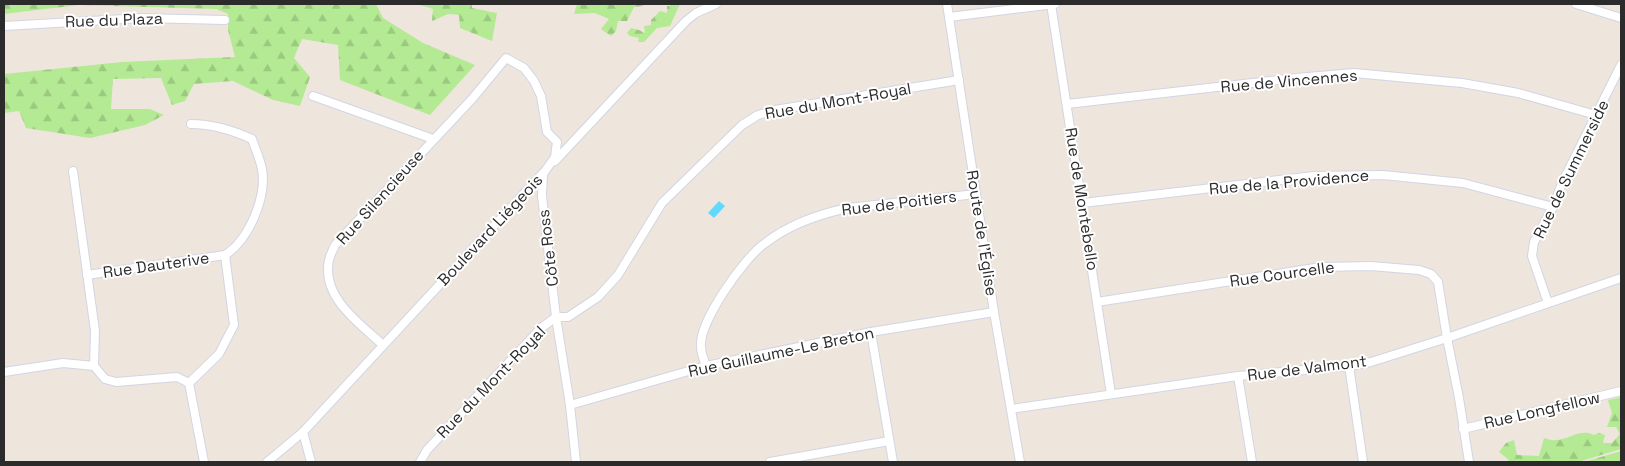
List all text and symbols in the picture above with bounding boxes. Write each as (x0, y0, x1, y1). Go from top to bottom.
street label: Rue du Plaza (65, 8, 163, 32)
street label: Rue de Vincennes (1220, 65, 1358, 97)
street label: Rue du Mont-Royal (763, 78, 913, 124)
street label: Rue de Summerside (1528, 96, 1614, 242)
street label: Rue de Montebello (1060, 126, 1104, 272)
street label: Rue Silencieuse (332, 145, 428, 249)
street label: Rue de la Providence (1208, 165, 1370, 199)
street label: Route de l'Église (962, 169, 1002, 297)
street label: Boulevard Liégeois (433, 170, 547, 290)
street label: Rue de Poitiers (840, 186, 958, 220)
street label: Côte Ross (533, 208, 563, 288)
street label: Rue Dauterive (101, 247, 211, 283)
street label: Rue Courcelle (1228, 256, 1336, 292)
street label: Rue du Mont-Royal (432, 321, 550, 443)
street label: Rue Guillaume-Le Breton (686, 322, 876, 382)
street label: Rue de Valmont (1246, 350, 1368, 386)
street label: Rue Longfellow (1482, 386, 1602, 434)

